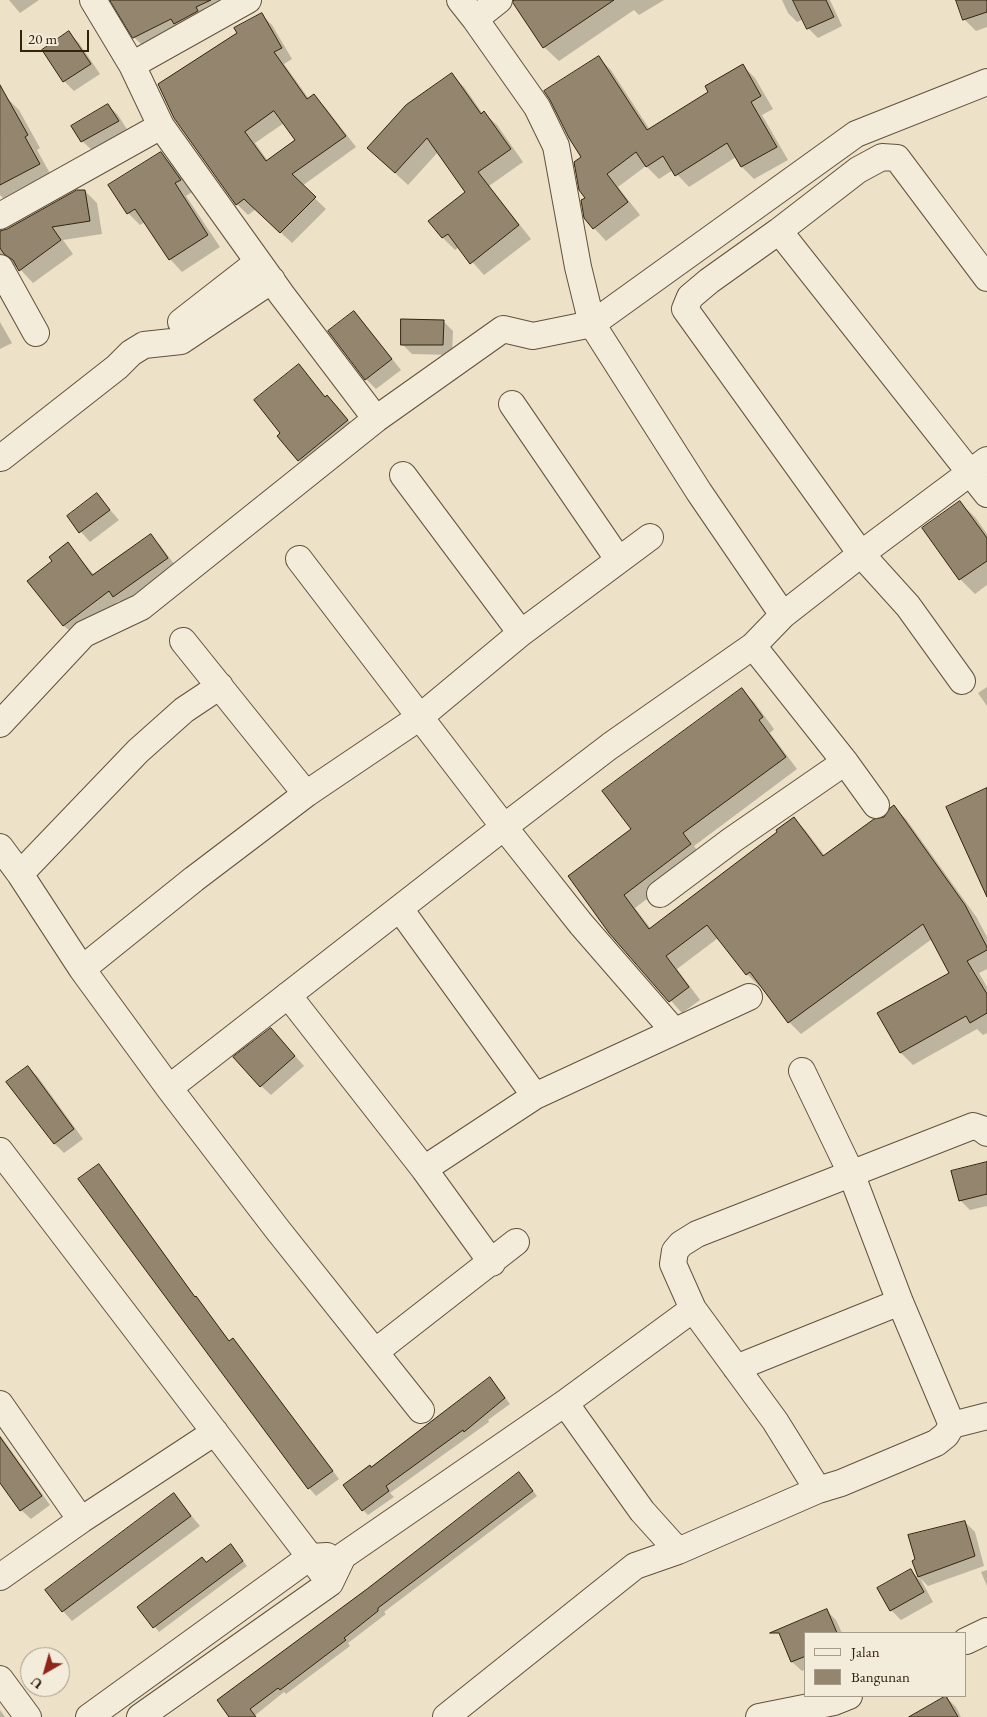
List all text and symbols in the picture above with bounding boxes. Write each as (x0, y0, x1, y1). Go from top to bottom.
scale bar (22, 20, 91, 52)
text: 20 m (28, 29, 57, 48)
legend (804, 1632, 967, 1697)
text: Jalan (851, 1642, 880, 1661)
north arrow (20, 1647, 70, 1697)
text: Bangunan (851, 1667, 910, 1686)
text: U (27, 1673, 46, 1693)

